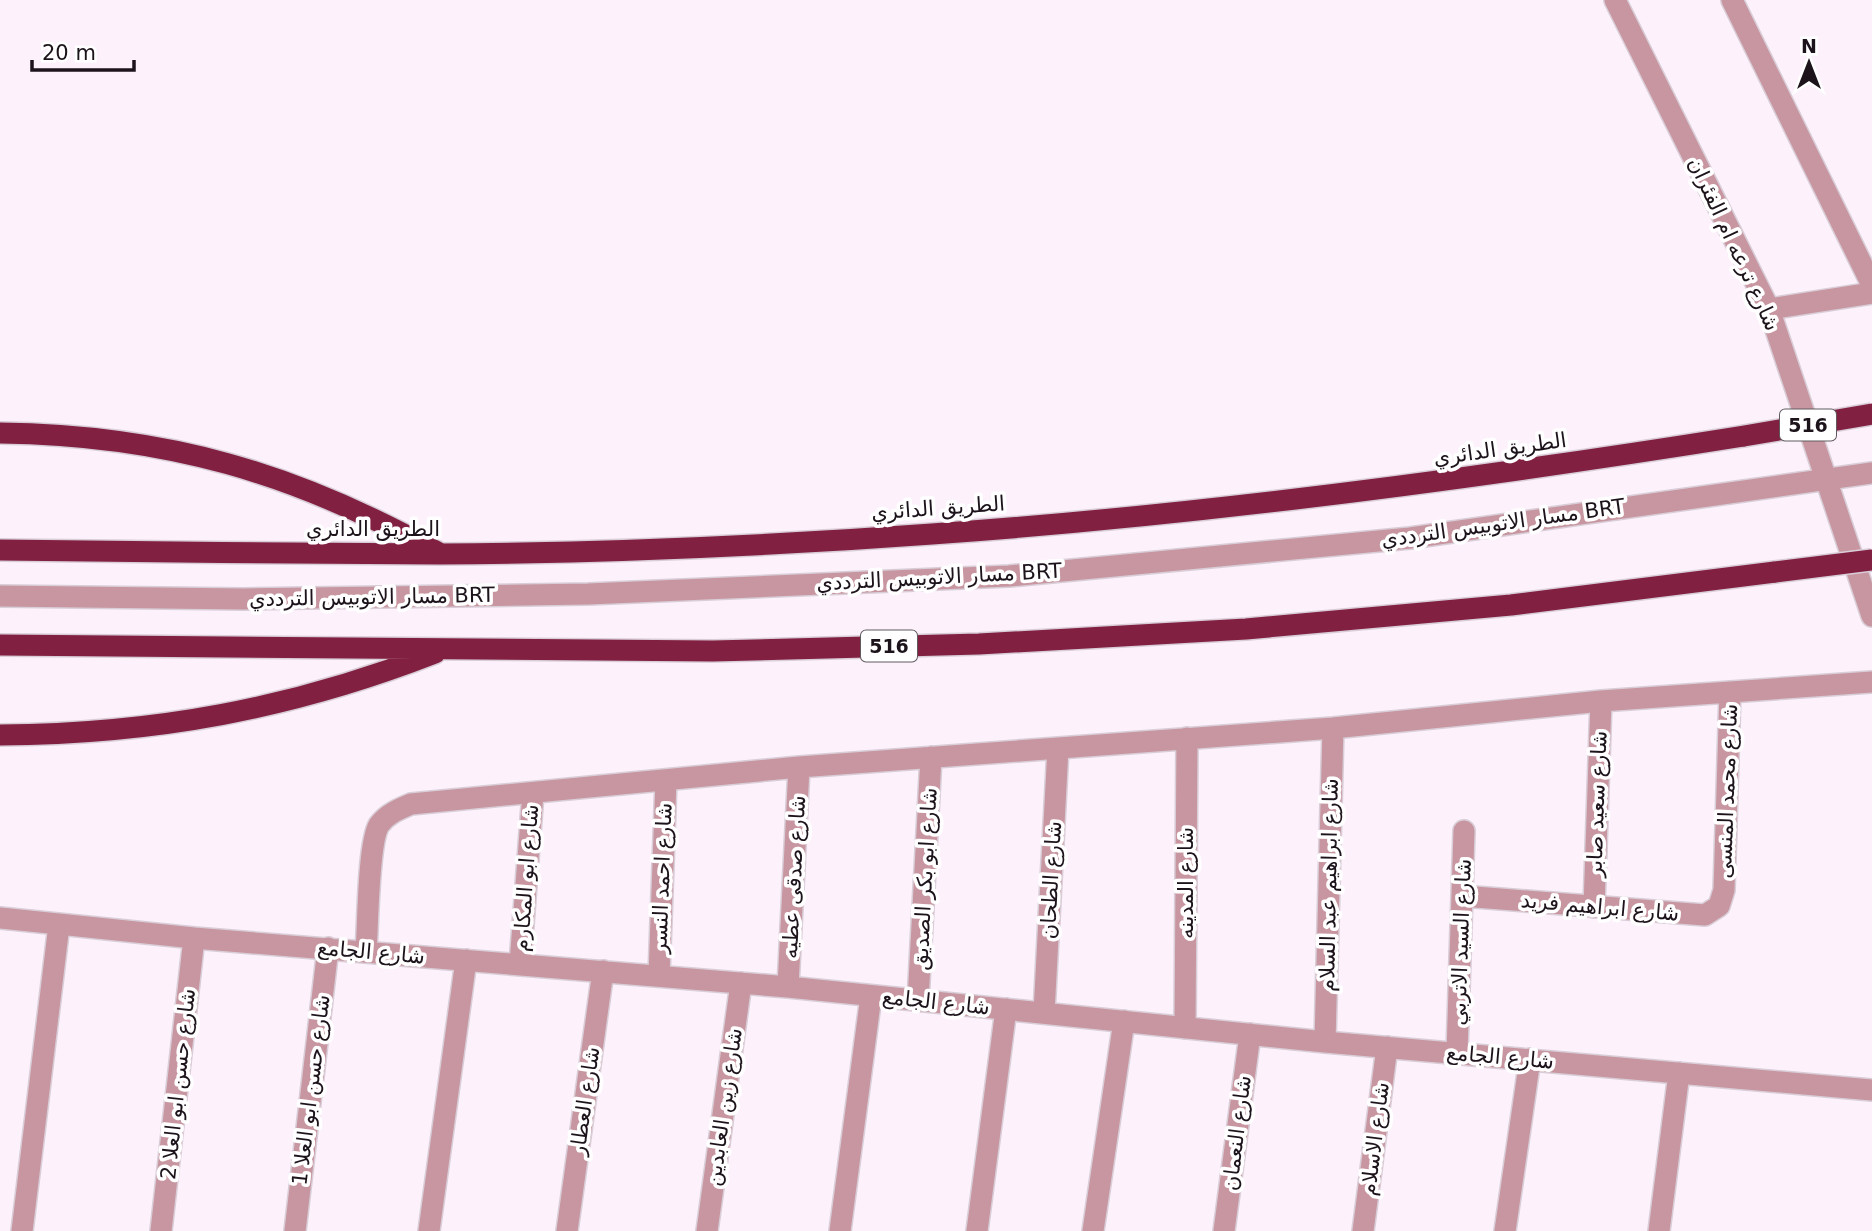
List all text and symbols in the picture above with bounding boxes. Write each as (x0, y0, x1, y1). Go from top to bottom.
scale bar (32, 28, 133, 72)
north arrow (1774, 28, 1844, 98)
text: N (1801, 35, 1817, 57)
text: 20 m (42, 41, 96, 65)
street label: شارع ترعه ام الفئران (1683, 153, 1785, 335)
road number: 516 (1780, 410, 1836, 440)
street label: الطريق الدائري (1432, 428, 1568, 470)
street label: الطريق الدائري (870, 491, 1006, 525)
street label: مسار الاتوبيس الترددي BRT (1380, 494, 1626, 552)
street label: الطريق الدائري (306, 517, 440, 541)
street label: مسار الاتوبيس الترددي BRT (816, 559, 1062, 595)
street label: مسار الاتوبيس الترددي BRT (249, 583, 495, 611)
road number: 516 (861, 631, 917, 662)
street label: شارع محمد المنسى (1712, 703, 1742, 879)
street label: شارع سعيد صابر (1582, 730, 1612, 879)
street label: شارع ابراهيم عبد السلام (1315, 778, 1344, 992)
street label: شارع ابو بكر الصديق (908, 787, 942, 971)
street label: شارع صدقى عطيه (778, 795, 810, 959)
street label: شارع احمد النسر (647, 802, 677, 955)
street label: شارع ابو المكارم (509, 803, 543, 953)
street label: شارع الطحان (1036, 820, 1066, 940)
street label: شارع المدينه (1174, 827, 1198, 939)
street label: شارع السيد الاتربي (1446, 858, 1476, 1026)
street label: شارع ابراهيم فريد (1520, 888, 1680, 927)
street label: شارع الجامع (316, 935, 426, 969)
street label: شارع الجامع (881, 984, 991, 1020)
street label: شارع حسن ابو العلا 2 (156, 987, 200, 1181)
street label: شارع حسن ابو العلا 1 (287, 993, 335, 1187)
street label: شارع زين العابدين (701, 1026, 747, 1188)
street label: شارع الجامع (1445, 1040, 1555, 1074)
street label: شارع العطار (565, 1045, 605, 1158)
street label: شارع النعمان (1218, 1074, 1256, 1192)
street label: شارع الاسلام (1356, 1081, 1394, 1197)

